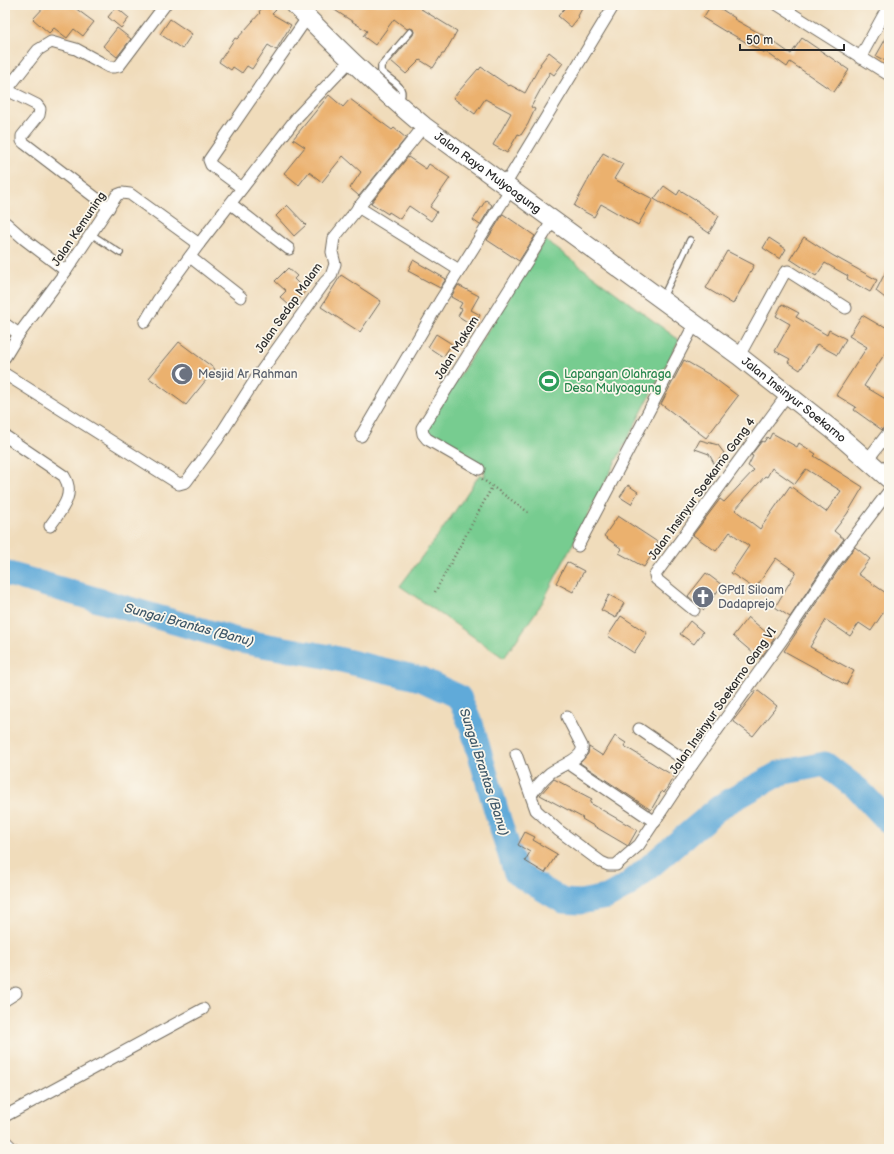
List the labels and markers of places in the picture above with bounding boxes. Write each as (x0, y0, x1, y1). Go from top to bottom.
mosque icon: Mesjid Ar Rahman (169, 361, 195, 387)
place label: Mesjid Ar Rahman (198, 367, 298, 382)
place label: Lapangan Olahraga Desa Mulyoagung (564, 367, 672, 396)
sports icon: Lapangan Olahraga Desa Mulyoagung (536, 368, 562, 394)
place label: GPdI Siloam Dadaprejo (718, 583, 784, 612)
church icon: GPdI Siloam Dadaprejo (690, 584, 716, 610)

